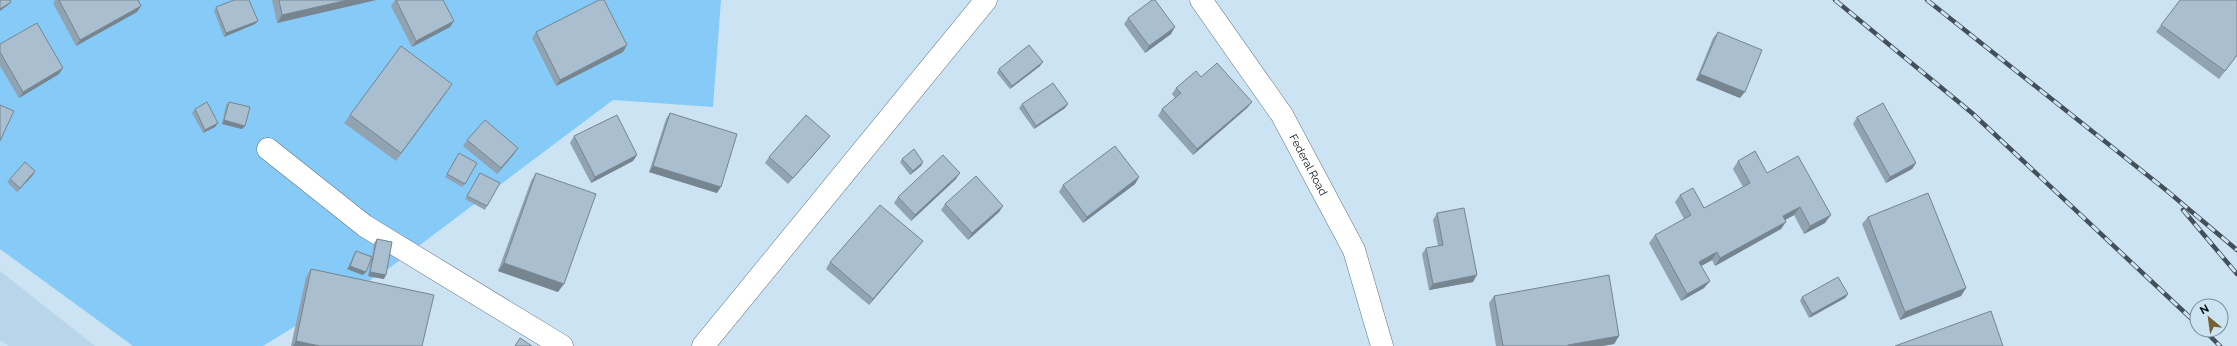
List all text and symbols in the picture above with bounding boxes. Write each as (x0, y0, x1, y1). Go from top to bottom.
street label: Federal Road (1286, 132, 1330, 198)
north arrow (2189, 298, 2229, 338)
text: N (2198, 302, 2211, 317)

